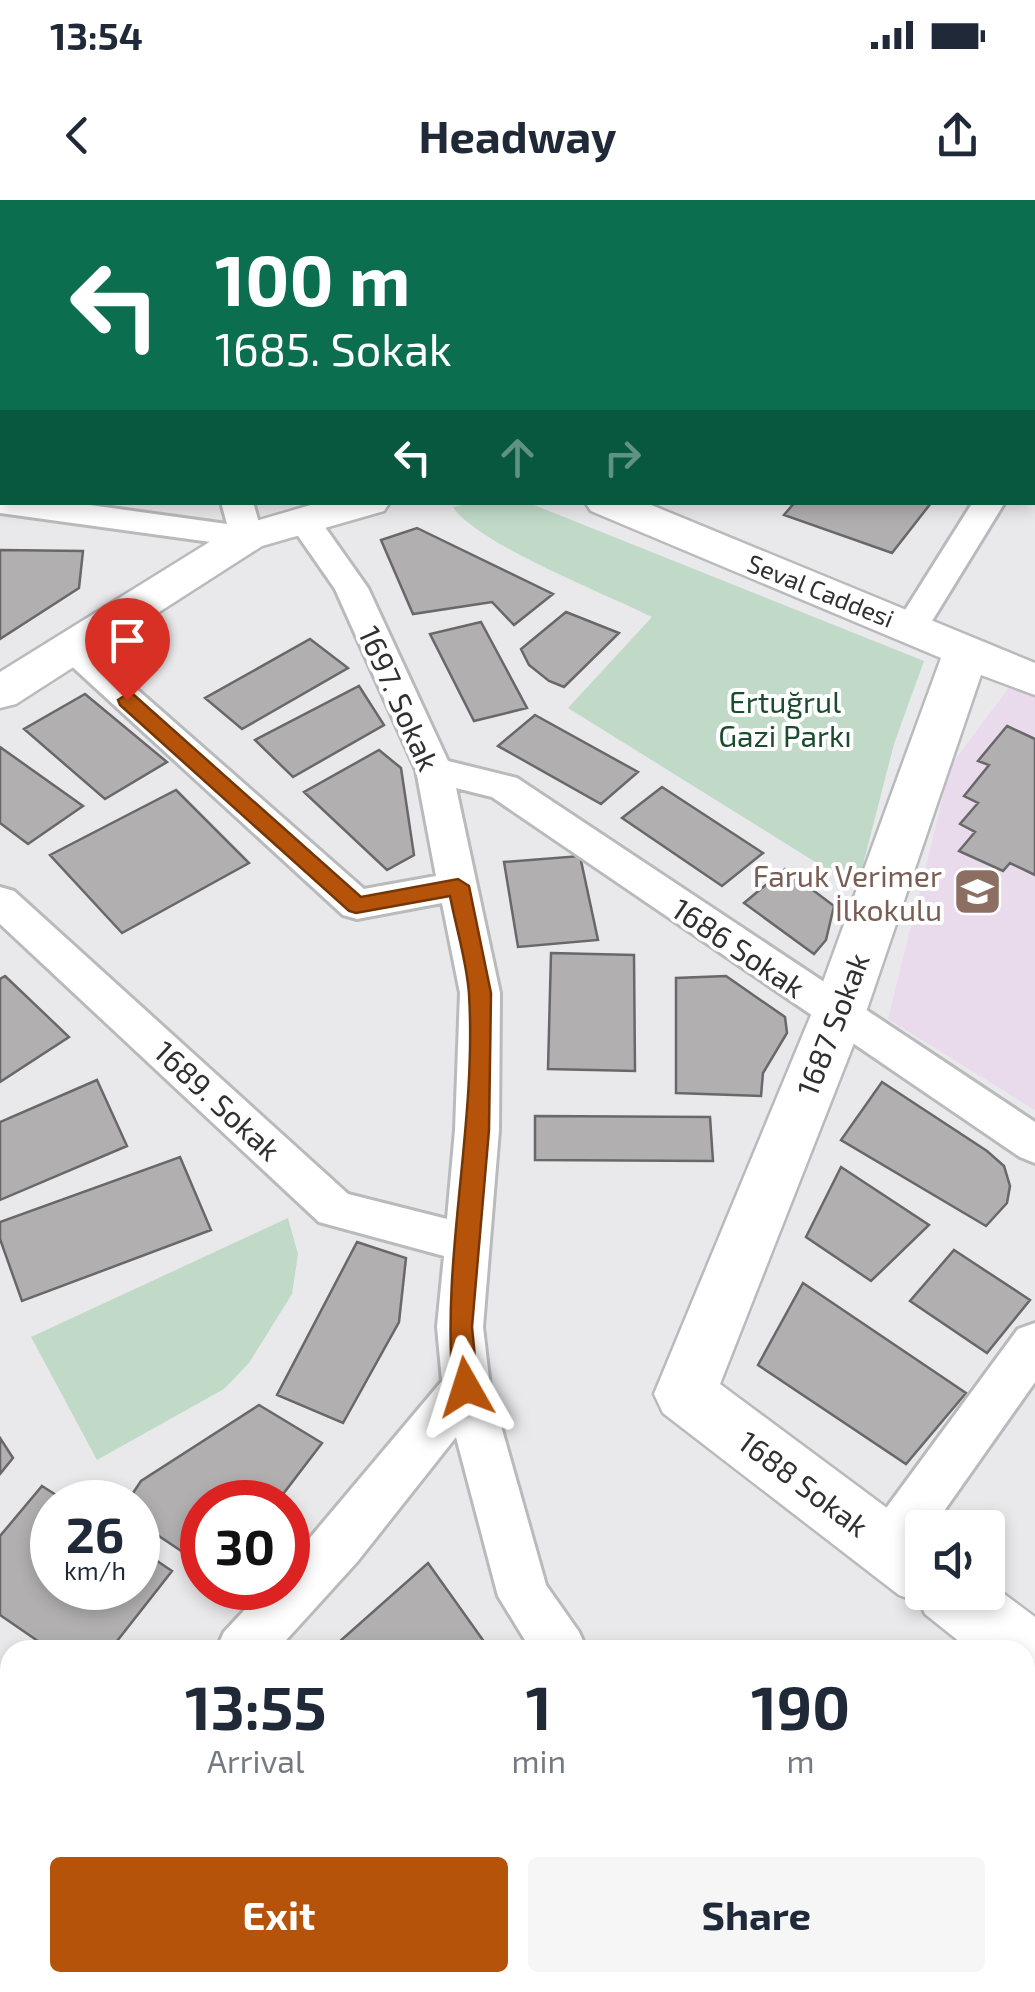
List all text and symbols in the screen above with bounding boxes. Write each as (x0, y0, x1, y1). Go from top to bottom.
text: 13:54 (50, 12, 143, 58)
icon: back (50, 108, 105, 163)
text: Headway (419, 108, 616, 162)
icon: share (930, 108, 985, 163)
text: 100 m (215, 236, 410, 320)
icon: left (50, 240, 180, 370)
text: 1685. Sokak (215, 321, 452, 375)
icon: left (385, 430, 440, 485)
icon: ahead (490, 430, 545, 485)
icon: right (595, 430, 650, 485)
street label: Seval Caddesi (743, 547, 899, 633)
pin (85, 598, 170, 701)
icon: arrive (100, 613, 155, 668)
street label: 1697. Sokak (352, 620, 448, 776)
park label: Ertuğrul Gazi Parkı (718, 683, 852, 753)
place label: Faruk Verimer İlkokulu (753, 857, 942, 927)
school or university icon: Faruk Verimer İlkokulu (951, 866, 1003, 918)
street label: 1686 Sokak (666, 890, 812, 1004)
street label: 1687 Sokak (788, 947, 876, 1101)
street label: 1689. Sokak (148, 1033, 288, 1167)
position arrow (414, 1335, 518, 1439)
street label: 1688 Sokak (732, 1423, 876, 1543)
speed limit sign: 30 (180, 1480, 310, 1610)
text: 26 (66, 1503, 124, 1563)
map controls (905, 1510, 1005, 1610)
button: sound (905, 1510, 1005, 1610)
text: km/h (64, 1555, 126, 1585)
text: 13:55 (185, 1670, 327, 1742)
text: 1 (526, 1670, 552, 1742)
text: 190 (751, 1670, 850, 1742)
text: Arrival (207, 1741, 304, 1779)
text: min (511, 1741, 566, 1779)
text: m (786, 1741, 815, 1779)
button: Exit (50, 1857, 508, 1972)
button: Share (528, 1857, 985, 1972)

